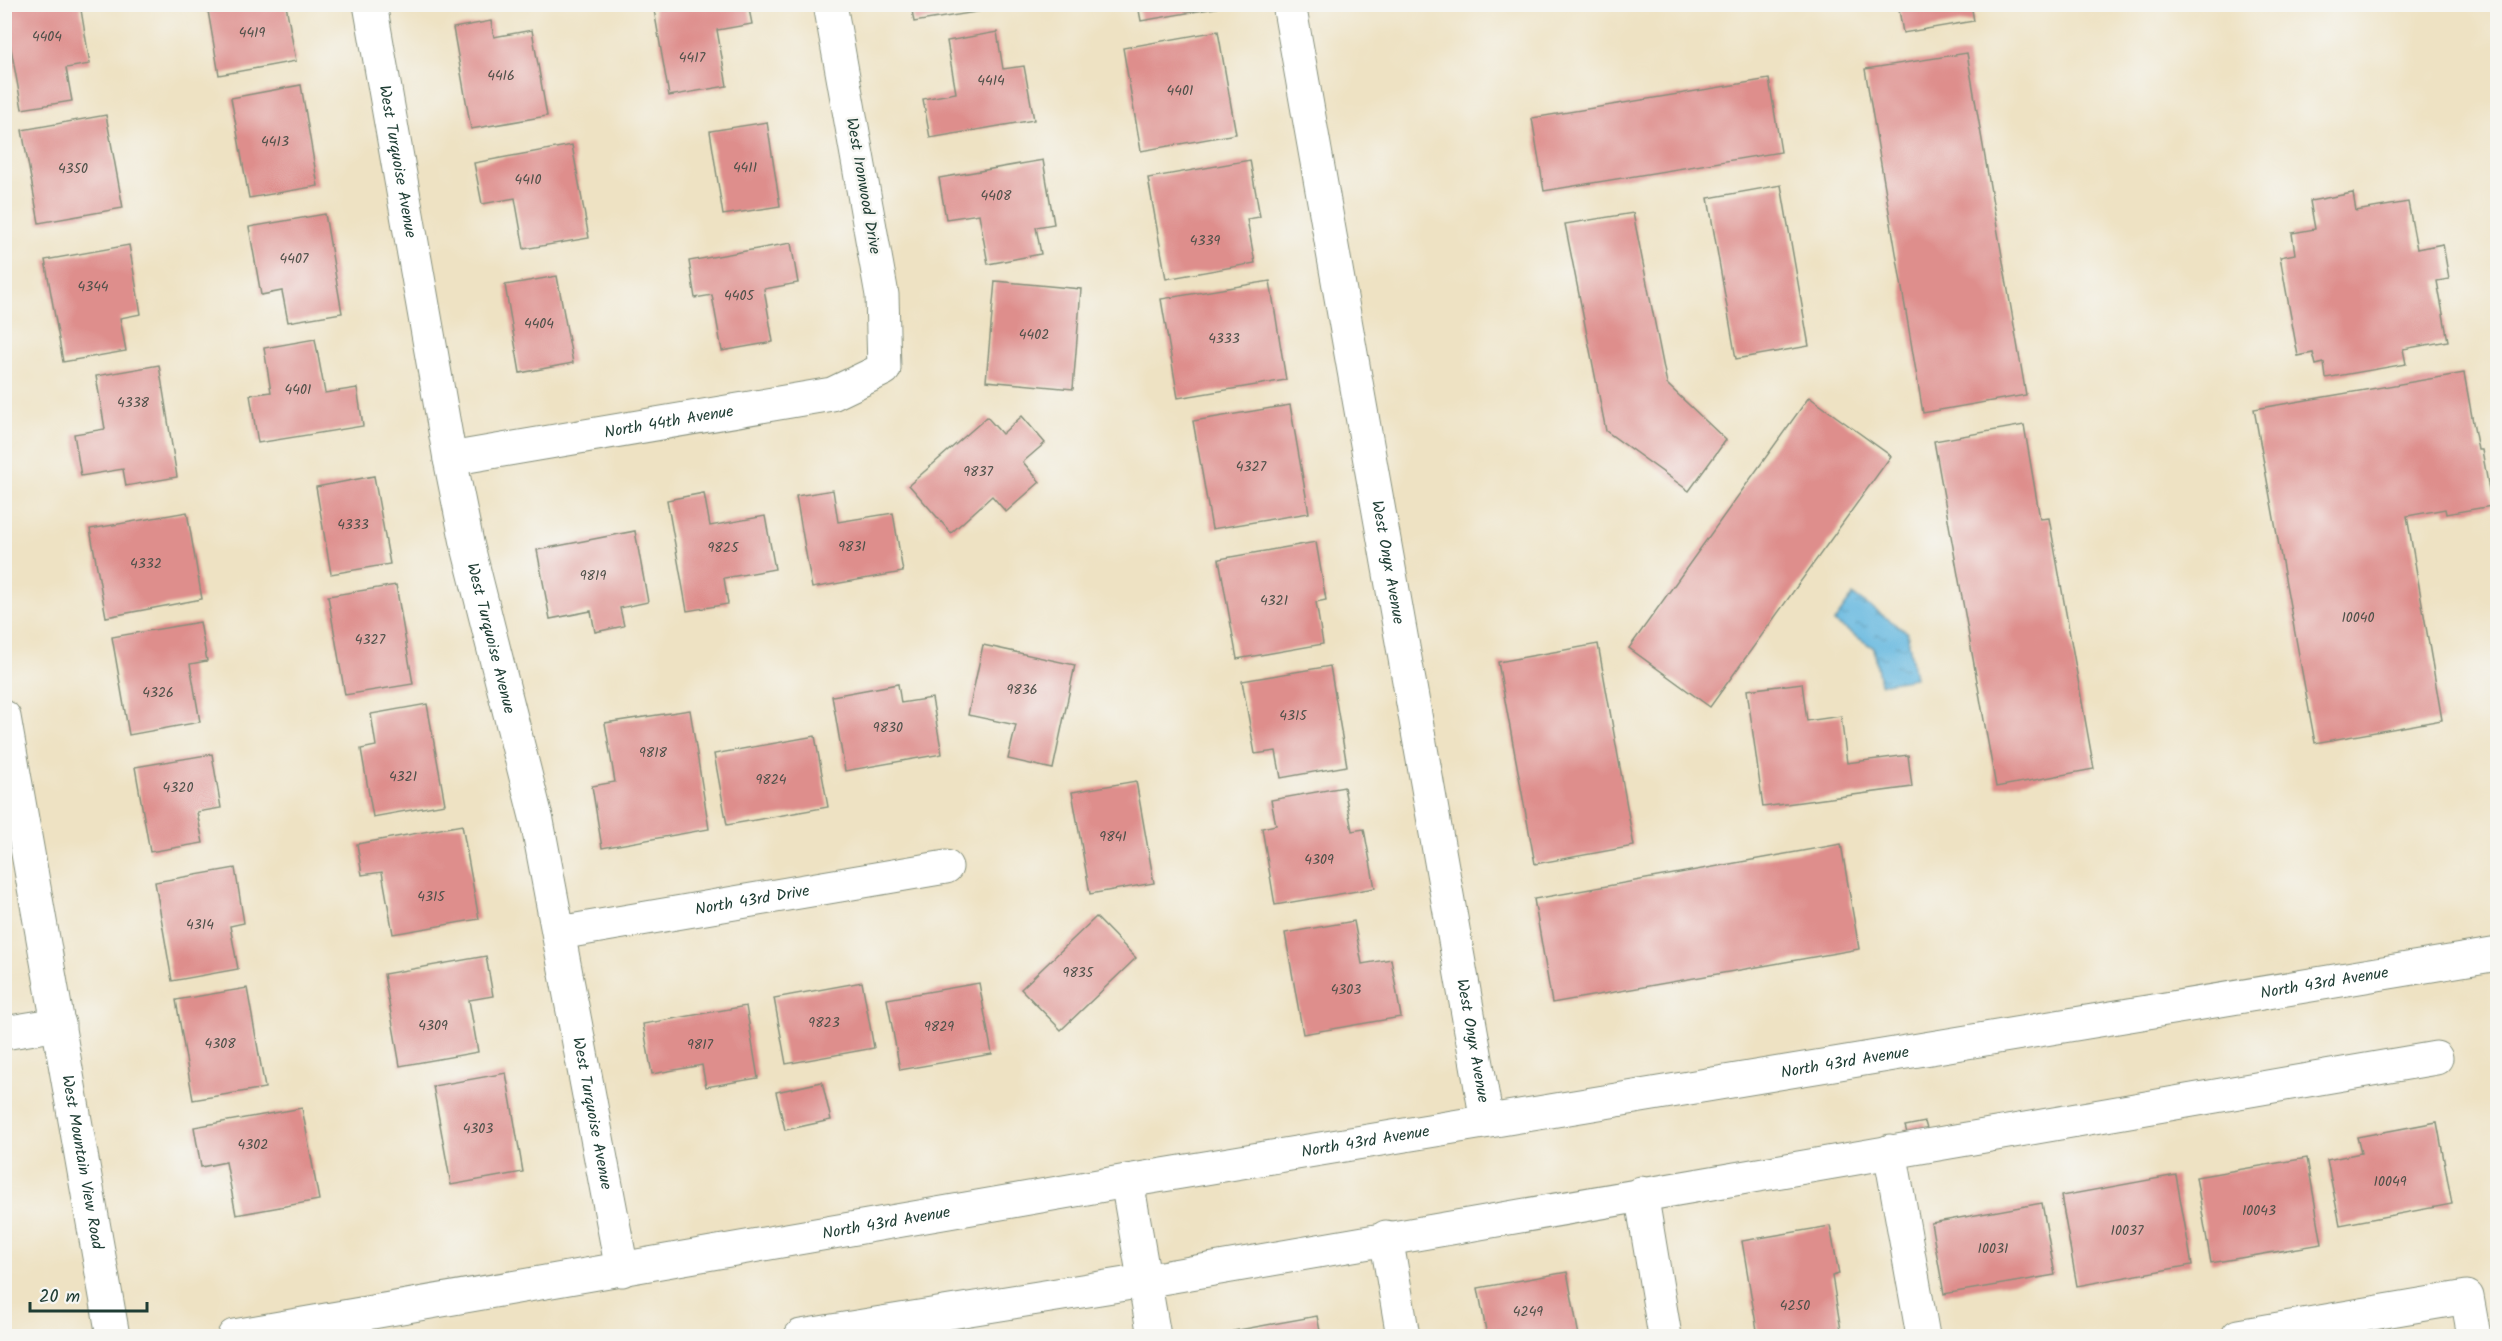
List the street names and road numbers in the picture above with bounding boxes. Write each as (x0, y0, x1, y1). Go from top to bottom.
street label: West Turquoise Avenue (372, 83, 423, 240)
street label: West Ironwood Drive (839, 116, 887, 256)
street label: North 44th Avenue (602, 398, 735, 445)
street label: West Onyx Avenue (1365, 498, 1411, 626)
street label: West Turquoise Avenue (460, 560, 522, 716)
street label: North 43rd Drive (693, 878, 811, 922)
street label: North 43rd Avenue (2258, 960, 2390, 1006)
street label: West Onyx Avenue (1450, 977, 1496, 1105)
street label: West Turquoise Avenue (566, 1035, 619, 1192)
street label: North 43rd Avenue (1779, 1039, 1911, 1085)
street label: West Mountain View Road (55, 1073, 110, 1252)
street label: North 43rd Avenue (1300, 1119, 1431, 1164)
street label: North 43rd Avenue (820, 1199, 952, 1246)

